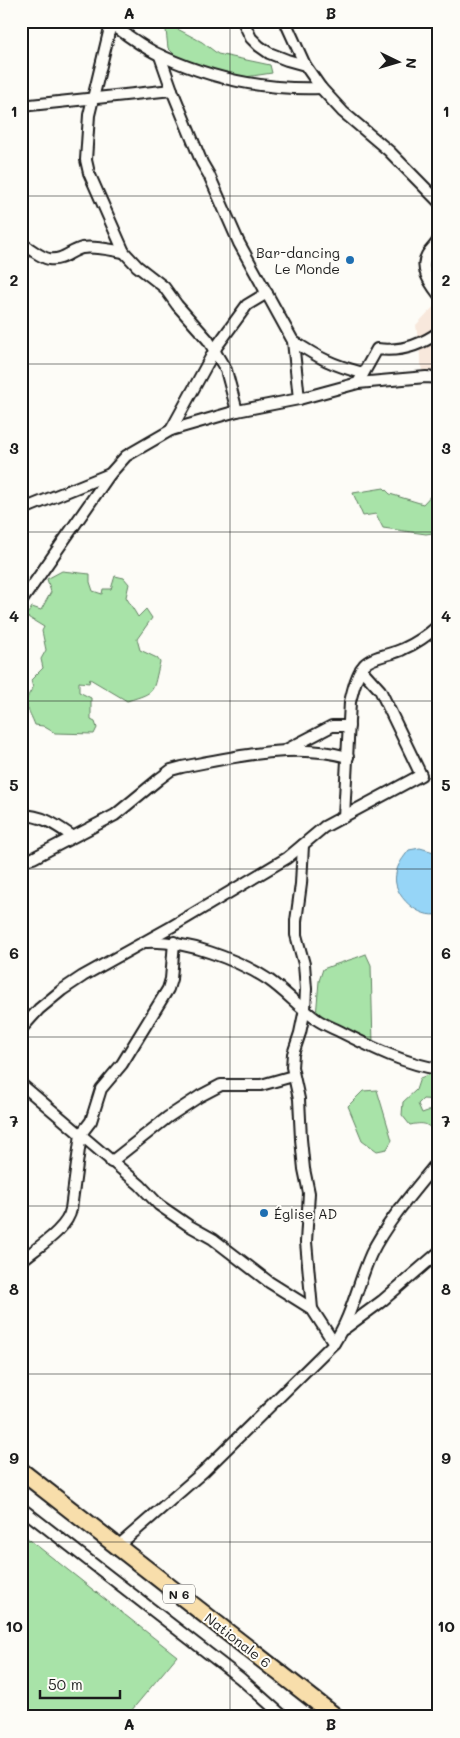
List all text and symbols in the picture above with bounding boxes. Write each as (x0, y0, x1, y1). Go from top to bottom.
text: A (123, 2, 135, 23)
text: B (326, 2, 336, 23)
north arrow (372, 38, 422, 88)
text: N (402, 57, 421, 69)
text: 1 (10, 100, 18, 121)
text: 1 (442, 100, 450, 121)
place label: Bar-dancing Le Monde (256, 243, 340, 278)
marker: Bar-dancing Le Monde (344, 254, 356, 266)
text: 2 (10, 269, 19, 290)
text: 2 (442, 269, 451, 290)
text: 3 (9, 437, 19, 458)
text: 3 (441, 437, 451, 458)
text: 4 (9, 605, 19, 626)
text: 4 (441, 605, 451, 626)
text: 5 (9, 774, 19, 795)
text: 5 (441, 774, 451, 795)
text: 6 (9, 942, 19, 963)
text: 6 (441, 942, 451, 963)
text: 7 (10, 1110, 19, 1131)
text: 7 (442, 1110, 451, 1131)
place label: Église AD (274, 1204, 337, 1223)
marker: Église AD (258, 1207, 270, 1219)
text: 8 (9, 1278, 19, 1299)
text: 8 (441, 1278, 451, 1299)
text: 9 (9, 1447, 19, 1468)
text: 9 (441, 1447, 451, 1468)
road number: N 6 (163, 1585, 195, 1604)
street label: Nationale 6 (201, 1608, 275, 1672)
text: 10 (5, 1615, 23, 1636)
text: 10 (437, 1615, 455, 1636)
scale bar (40, 1668, 120, 1700)
text: 50 m (48, 1674, 83, 1694)
text: A (123, 1713, 135, 1734)
text: B (326, 1713, 336, 1734)

